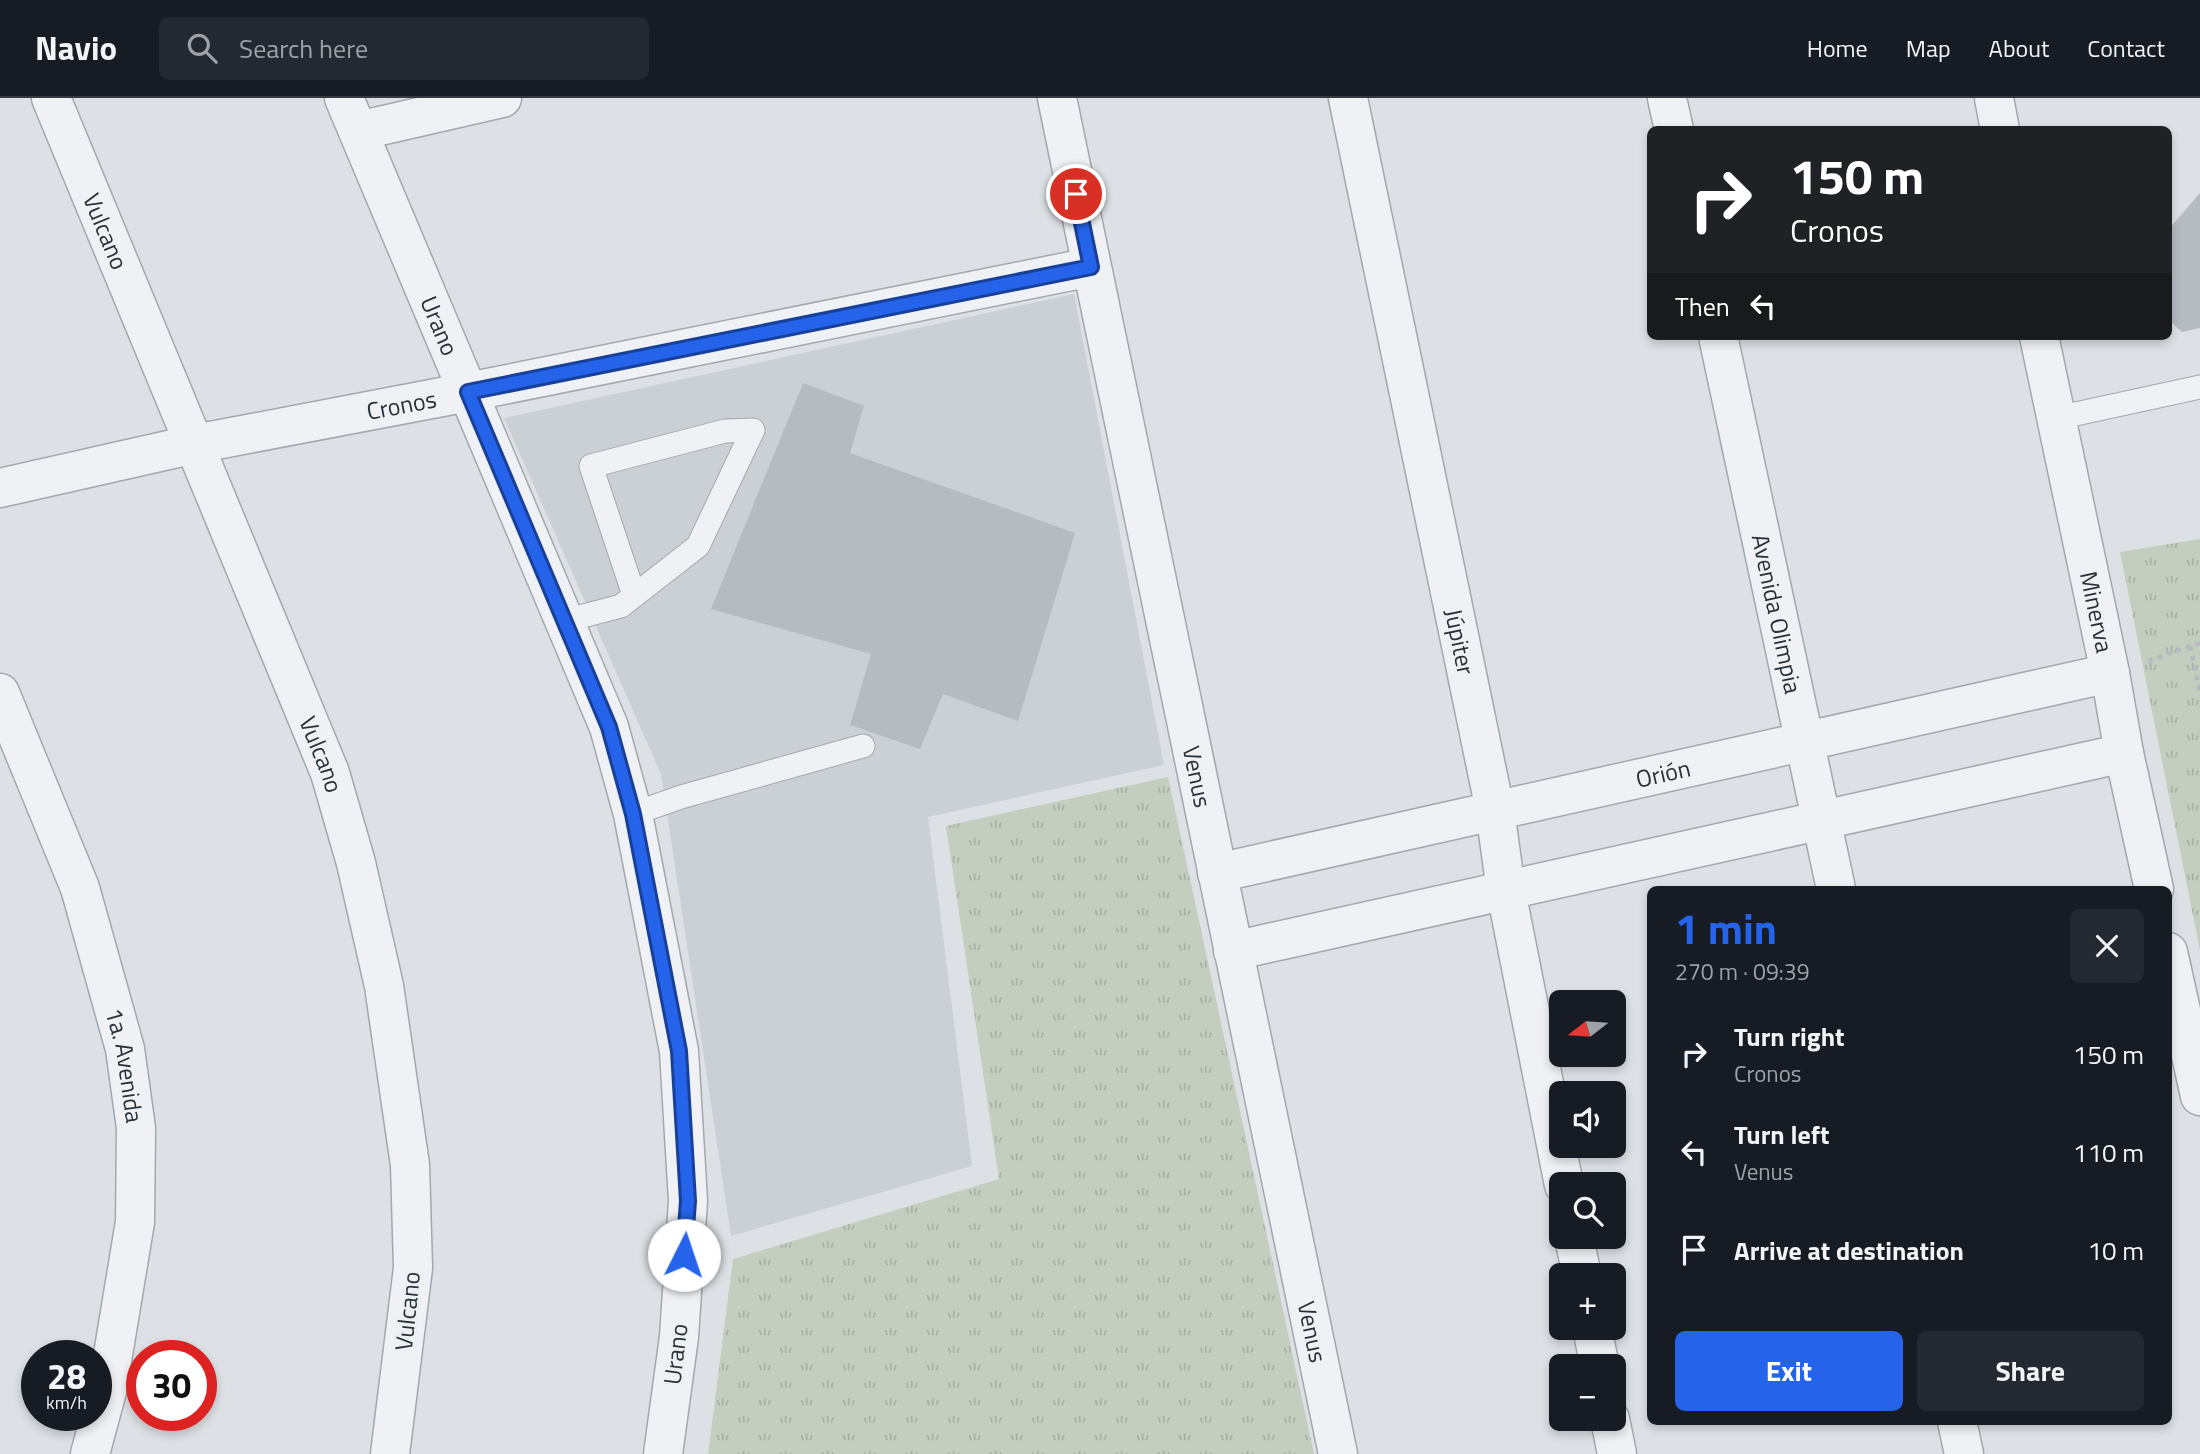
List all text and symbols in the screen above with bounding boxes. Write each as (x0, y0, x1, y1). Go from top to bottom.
search box (159, 17, 649, 80)
text: Navio (35, 23, 117, 73)
icon: search (183, 29, 221, 67)
text: Search here (239, 29, 368, 68)
text: Home (1807, 30, 1868, 66)
text: Map (1906, 30, 1951, 66)
text: About (1989, 30, 2049, 66)
text: Contact (2087, 30, 2165, 66)
text: 150 m (1790, 138, 1924, 213)
icon: right (1675, 154, 1766, 245)
pin (1046, 164, 1106, 224)
icon: arrive (1057, 175, 1095, 213)
street label: Vulcano (74, 187, 138, 275)
text: Cronos (1790, 206, 1884, 254)
text: Then (1675, 287, 1730, 326)
icon: left (1744, 287, 1782, 325)
street label: Urano (411, 290, 468, 361)
street label: Cronos (363, 380, 439, 429)
street label: Avenida Olimpia (1743, 531, 1812, 697)
street label: Minerva (2071, 568, 2123, 656)
street label: Júpiter (1436, 605, 1485, 678)
street label: Vulcano (290, 710, 353, 797)
street label: Venus (1174, 743, 1222, 811)
street label: Orión (1632, 750, 1694, 797)
text: 1 min (1675, 896, 1777, 960)
button: close (2070, 909, 2144, 983)
text: 270 m · 09:39 (1675, 954, 1810, 989)
north arrow (1549, 990, 1626, 1068)
map controls (1549, 990, 1626, 1431)
street label: 1a. Avenida (96, 1004, 153, 1125)
text: Turn right (1734, 1017, 1845, 1056)
icon: right (1675, 1035, 1713, 1073)
text: 150 m (2073, 1035, 2144, 1074)
text: Cronos (1734, 1056, 1801, 1091)
button: sound (1549, 1081, 1626, 1158)
text: Turn left (1734, 1115, 1829, 1154)
icon: left (1675, 1133, 1713, 1171)
text: 110 m (2073, 1133, 2144, 1172)
text: Venus (1734, 1154, 1794, 1189)
button: search (1549, 1172, 1626, 1249)
position arrow (647, 1218, 721, 1292)
icon: arrive (1675, 1231, 1713, 1269)
text: Arrive at destination (1734, 1231, 1964, 1270)
text: 10 m (2087, 1231, 2144, 1270)
button: + (1549, 1263, 1626, 1340)
street label: Vulcano (385, 1269, 429, 1353)
street label: Venus (1289, 1298, 1337, 1366)
street label: Urano (653, 1321, 697, 1387)
button: Exit (1675, 1331, 1903, 1411)
button: Share (1917, 1331, 2144, 1411)
speed limit sign: 30 (126, 1340, 217, 1431)
text: 28 (47, 1349, 86, 1403)
button: − (1549, 1354, 1626, 1431)
text: km/h (46, 1389, 87, 1416)

